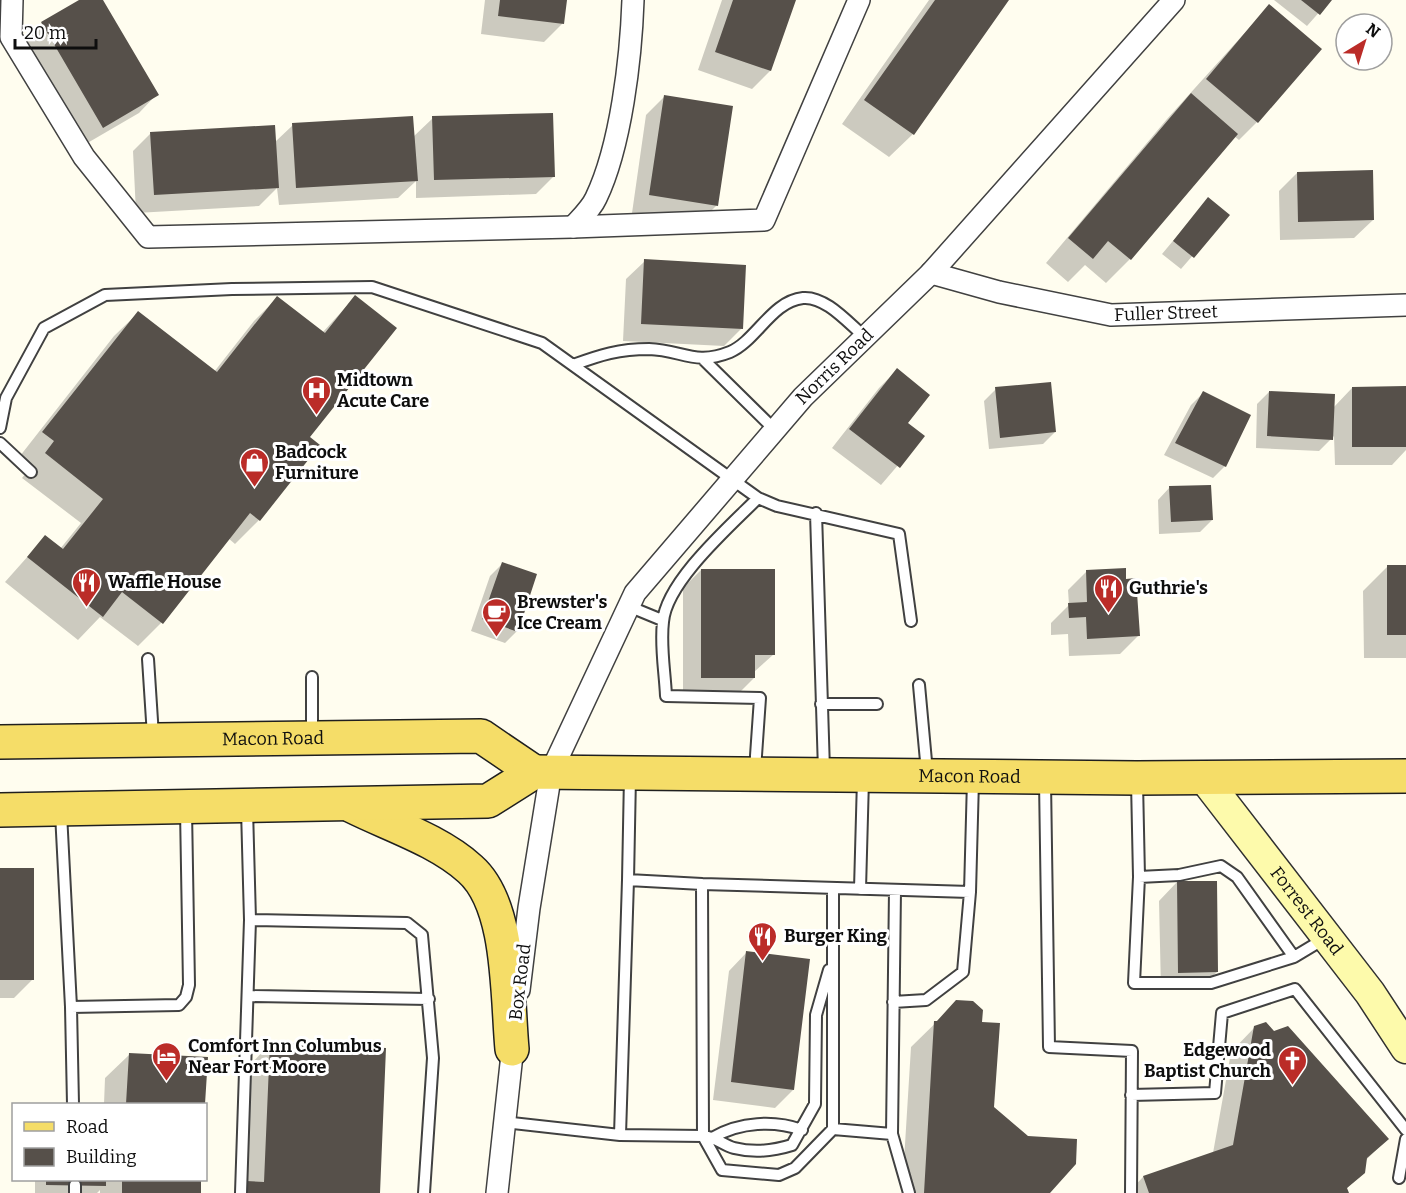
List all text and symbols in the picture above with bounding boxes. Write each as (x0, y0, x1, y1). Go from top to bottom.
scale bar (15, 12, 96, 50)
north arrow (1334, 12, 1394, 72)
text: N (1362, 19, 1384, 42)
text: 20 m (24, 22, 66, 44)
street label: Fuller Street (1114, 300, 1219, 326)
street label: Norris Road (791, 324, 878, 409)
place label: Midtown Acute Care (337, 369, 429, 412)
hospital icon: Midtown Acute Care (300, 374, 332, 416)
place label: Badcock Furniture (275, 441, 359, 484)
shop icon: Badcock Furniture (238, 446, 270, 488)
restaurant icon: Waffle House (71, 566, 103, 608)
place label: Waffle House (108, 571, 222, 593)
restaurant icon: Guthrie's (1092, 572, 1124, 614)
place label: Guthrie's (1129, 577, 1208, 599)
place label: Brewster's Ice Cream (517, 591, 607, 634)
cafe icon: Brewster's Ice Cream (480, 596, 512, 638)
street label: Macon Road (222, 727, 325, 750)
street label: Macon Road (918, 765, 1021, 788)
street label: Forrest Road (1266, 862, 1348, 960)
restaurant icon: Burger King (747, 920, 779, 962)
place label: Burger King (784, 925, 888, 947)
street label: Box Road (504, 942, 536, 1022)
place label: Comfort Inn Columbus Near Fort Moore (188, 1035, 382, 1078)
place label: Edgewood Baptist Church (1144, 1039, 1272, 1082)
hotel icon: Comfort Inn Columbus Near Fort Moore (151, 1040, 183, 1082)
church icon: Edgewood Baptist Church (1276, 1044, 1308, 1086)
legend (12, 1103, 207, 1181)
text: Road (66, 1116, 109, 1138)
text: Building (66, 1146, 137, 1168)

